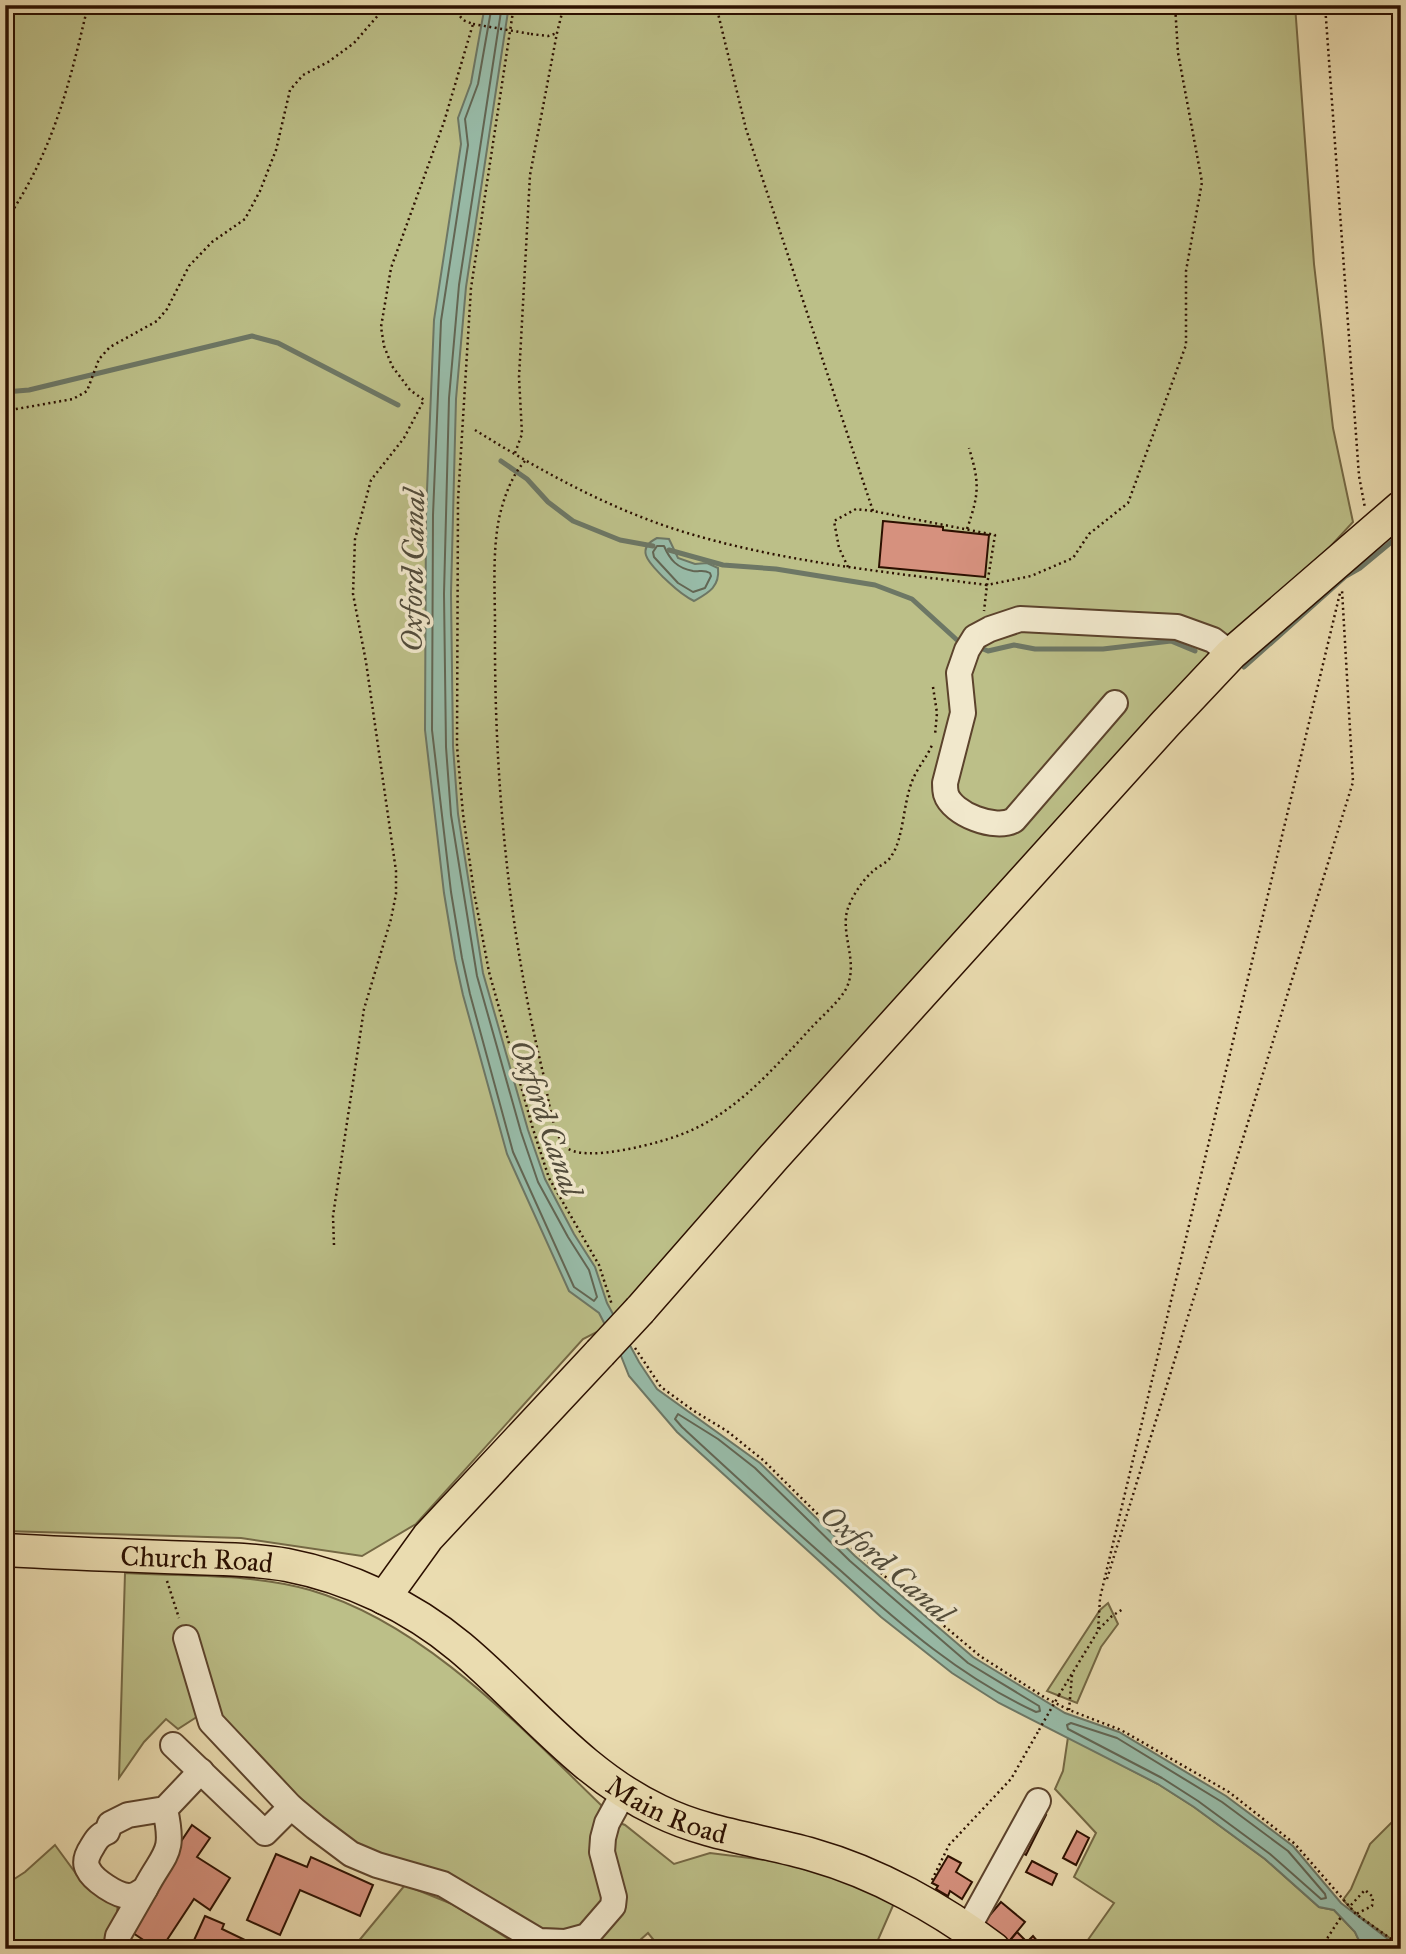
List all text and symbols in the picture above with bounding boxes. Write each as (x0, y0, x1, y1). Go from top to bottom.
water label: Oxford Canal (394, 485, 432, 652)
water label: Oxford Canal (502, 1035, 591, 1204)
water label: Oxford Canal (814, 1497, 963, 1633)
street label: Church Road (120, 1538, 275, 1580)
street label: Main Road (600, 1767, 731, 1851)

